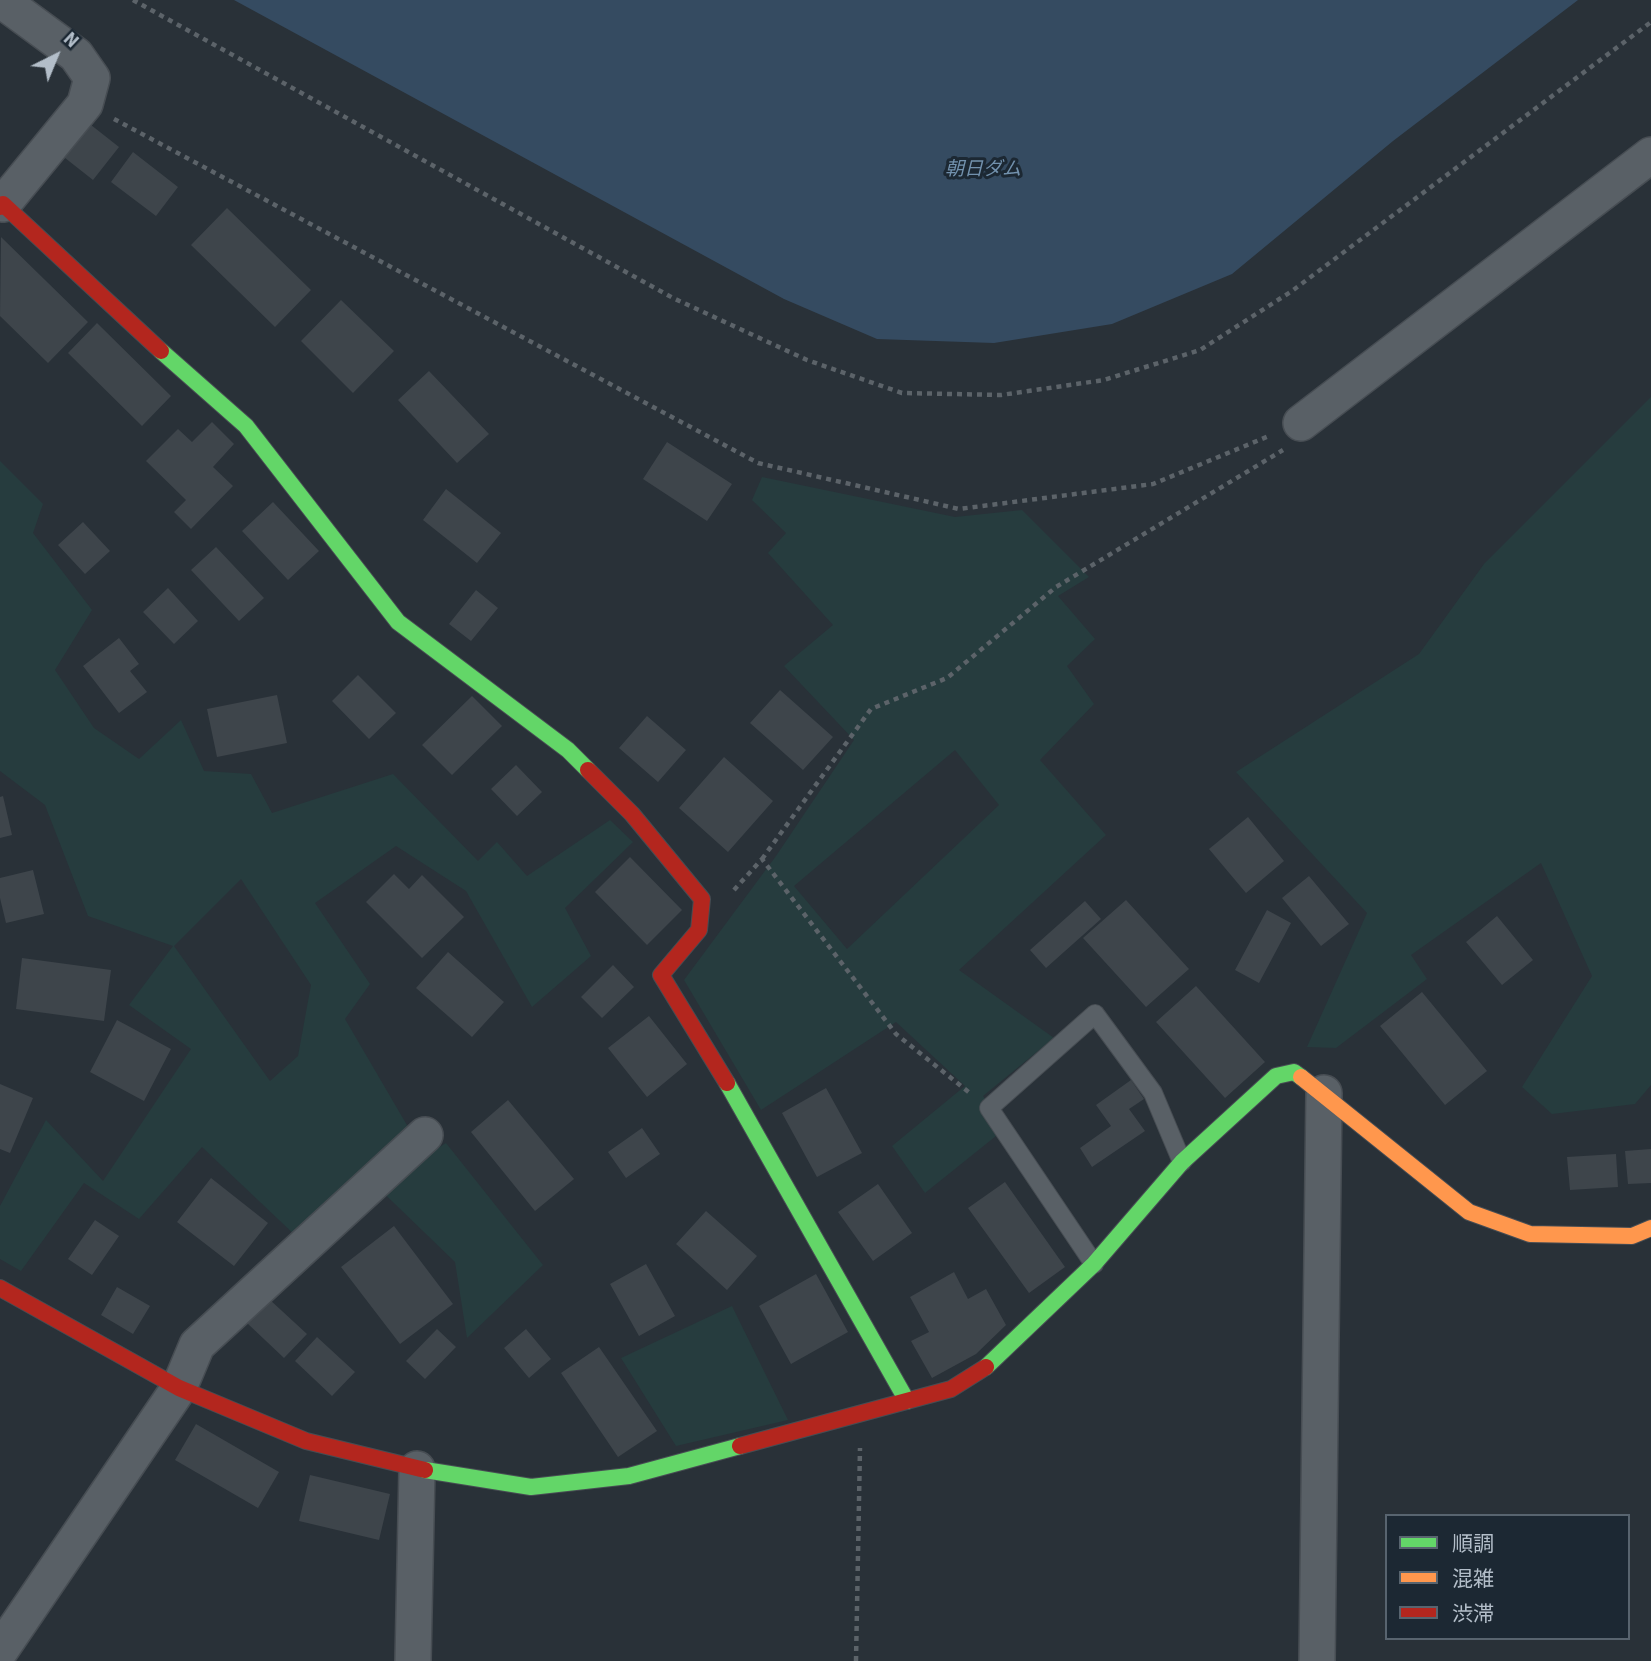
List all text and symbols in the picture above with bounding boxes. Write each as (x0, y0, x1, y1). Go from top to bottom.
north arrow (21, 21, 91, 91)
text: N (57, 26, 84, 54)
water label: 朝日ダム (945, 160, 1021, 182)
legend (1385, 1514, 1630, 1640)
text: 順調 (1452, 1529, 1494, 1559)
text: 混雑 (1452, 1564, 1494, 1594)
text: 渋滞 (1452, 1599, 1494, 1629)

